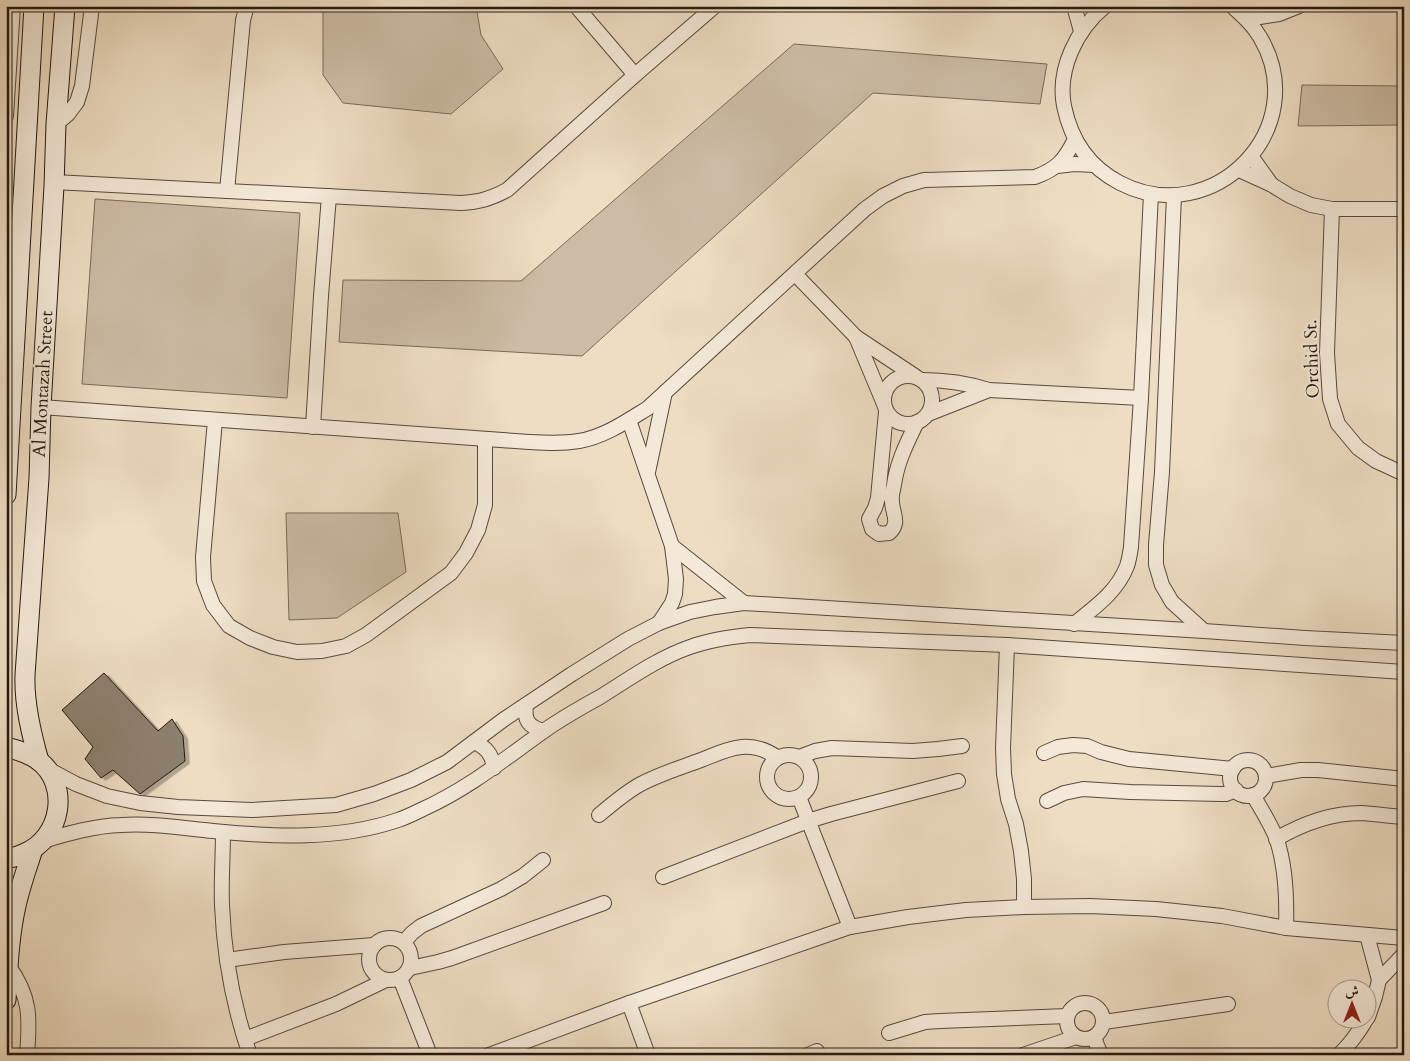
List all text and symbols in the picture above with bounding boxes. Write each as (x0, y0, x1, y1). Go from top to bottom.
street label: Al Montazah Street (27, 310, 59, 458)
street label: Orchid St. (1298, 319, 1326, 399)
north arrow (1328, 978, 1378, 1028)
text: ش (1345, 982, 1359, 1001)

